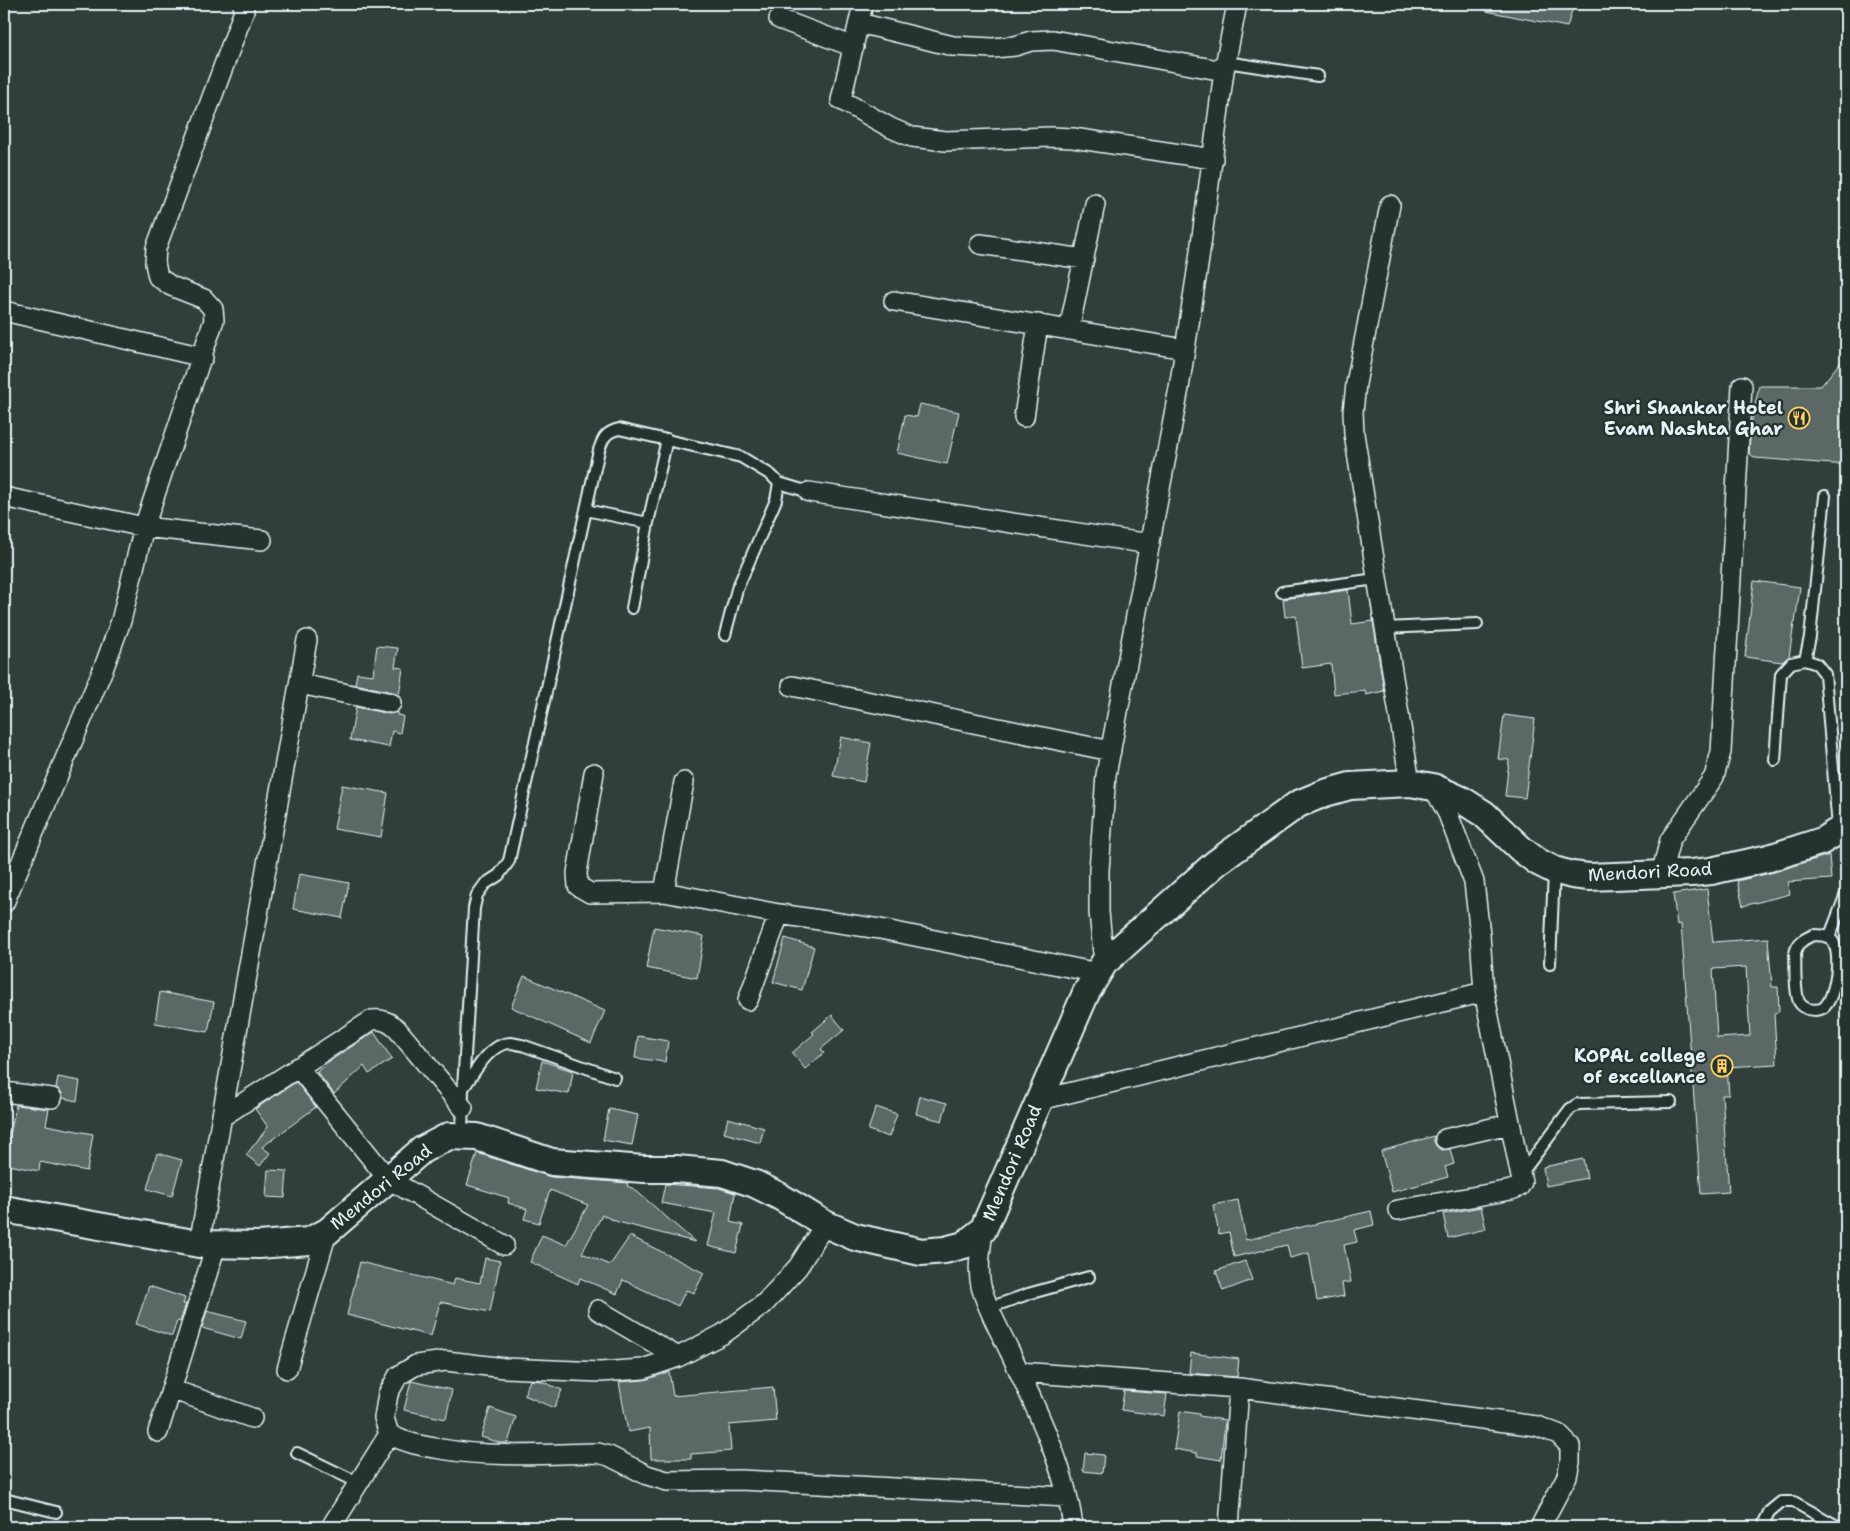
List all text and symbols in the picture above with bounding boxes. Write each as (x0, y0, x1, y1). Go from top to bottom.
place label: Shri Shankar Hotel Evam Nashta Ghar (1604, 396, 1783, 441)
restaurant icon: Shri Shankar Hotel Evam Nashta Ghar (1787, 406, 1811, 430)
street label: Mendori Road (1587, 857, 1713, 887)
place label: KOPAL college of excellance (1574, 1044, 1706, 1089)
building icon: KOPAL college of excellance (1710, 1054, 1734, 1078)
street label: Mendori Road (977, 1101, 1047, 1225)
street label: Mendori Road (325, 1139, 437, 1235)

